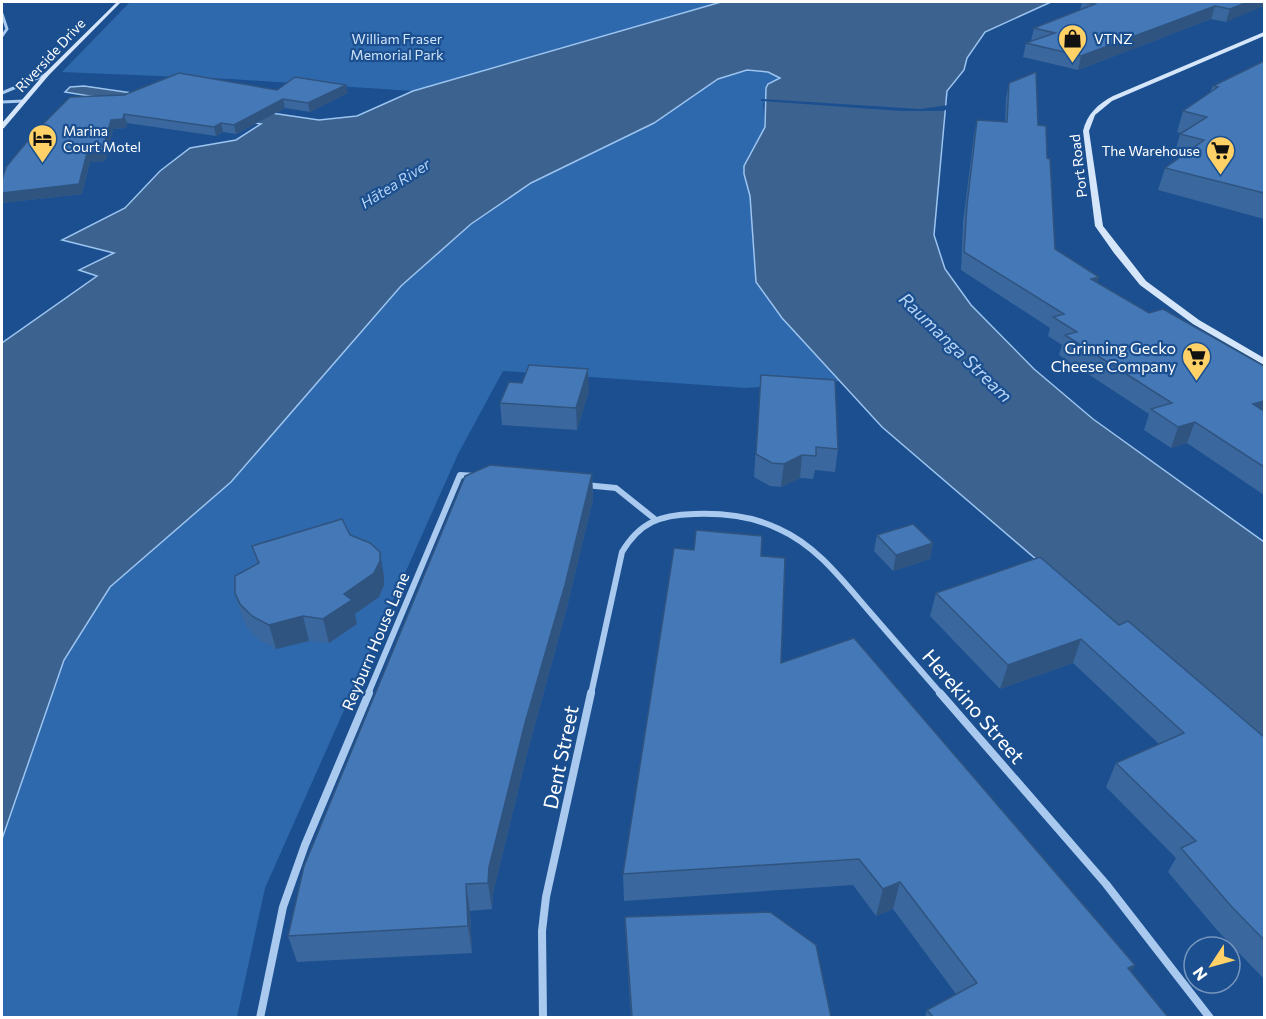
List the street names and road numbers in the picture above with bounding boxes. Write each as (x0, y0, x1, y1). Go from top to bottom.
street label: Riverside Drive (12, 15, 88, 95)
street label: Port Road (1066, 133, 1090, 199)
street label: Reyburn House Lane (337, 569, 413, 713)
street label: Herekino Street (918, 644, 1030, 768)
street label: Dent Street (537, 703, 583, 811)

